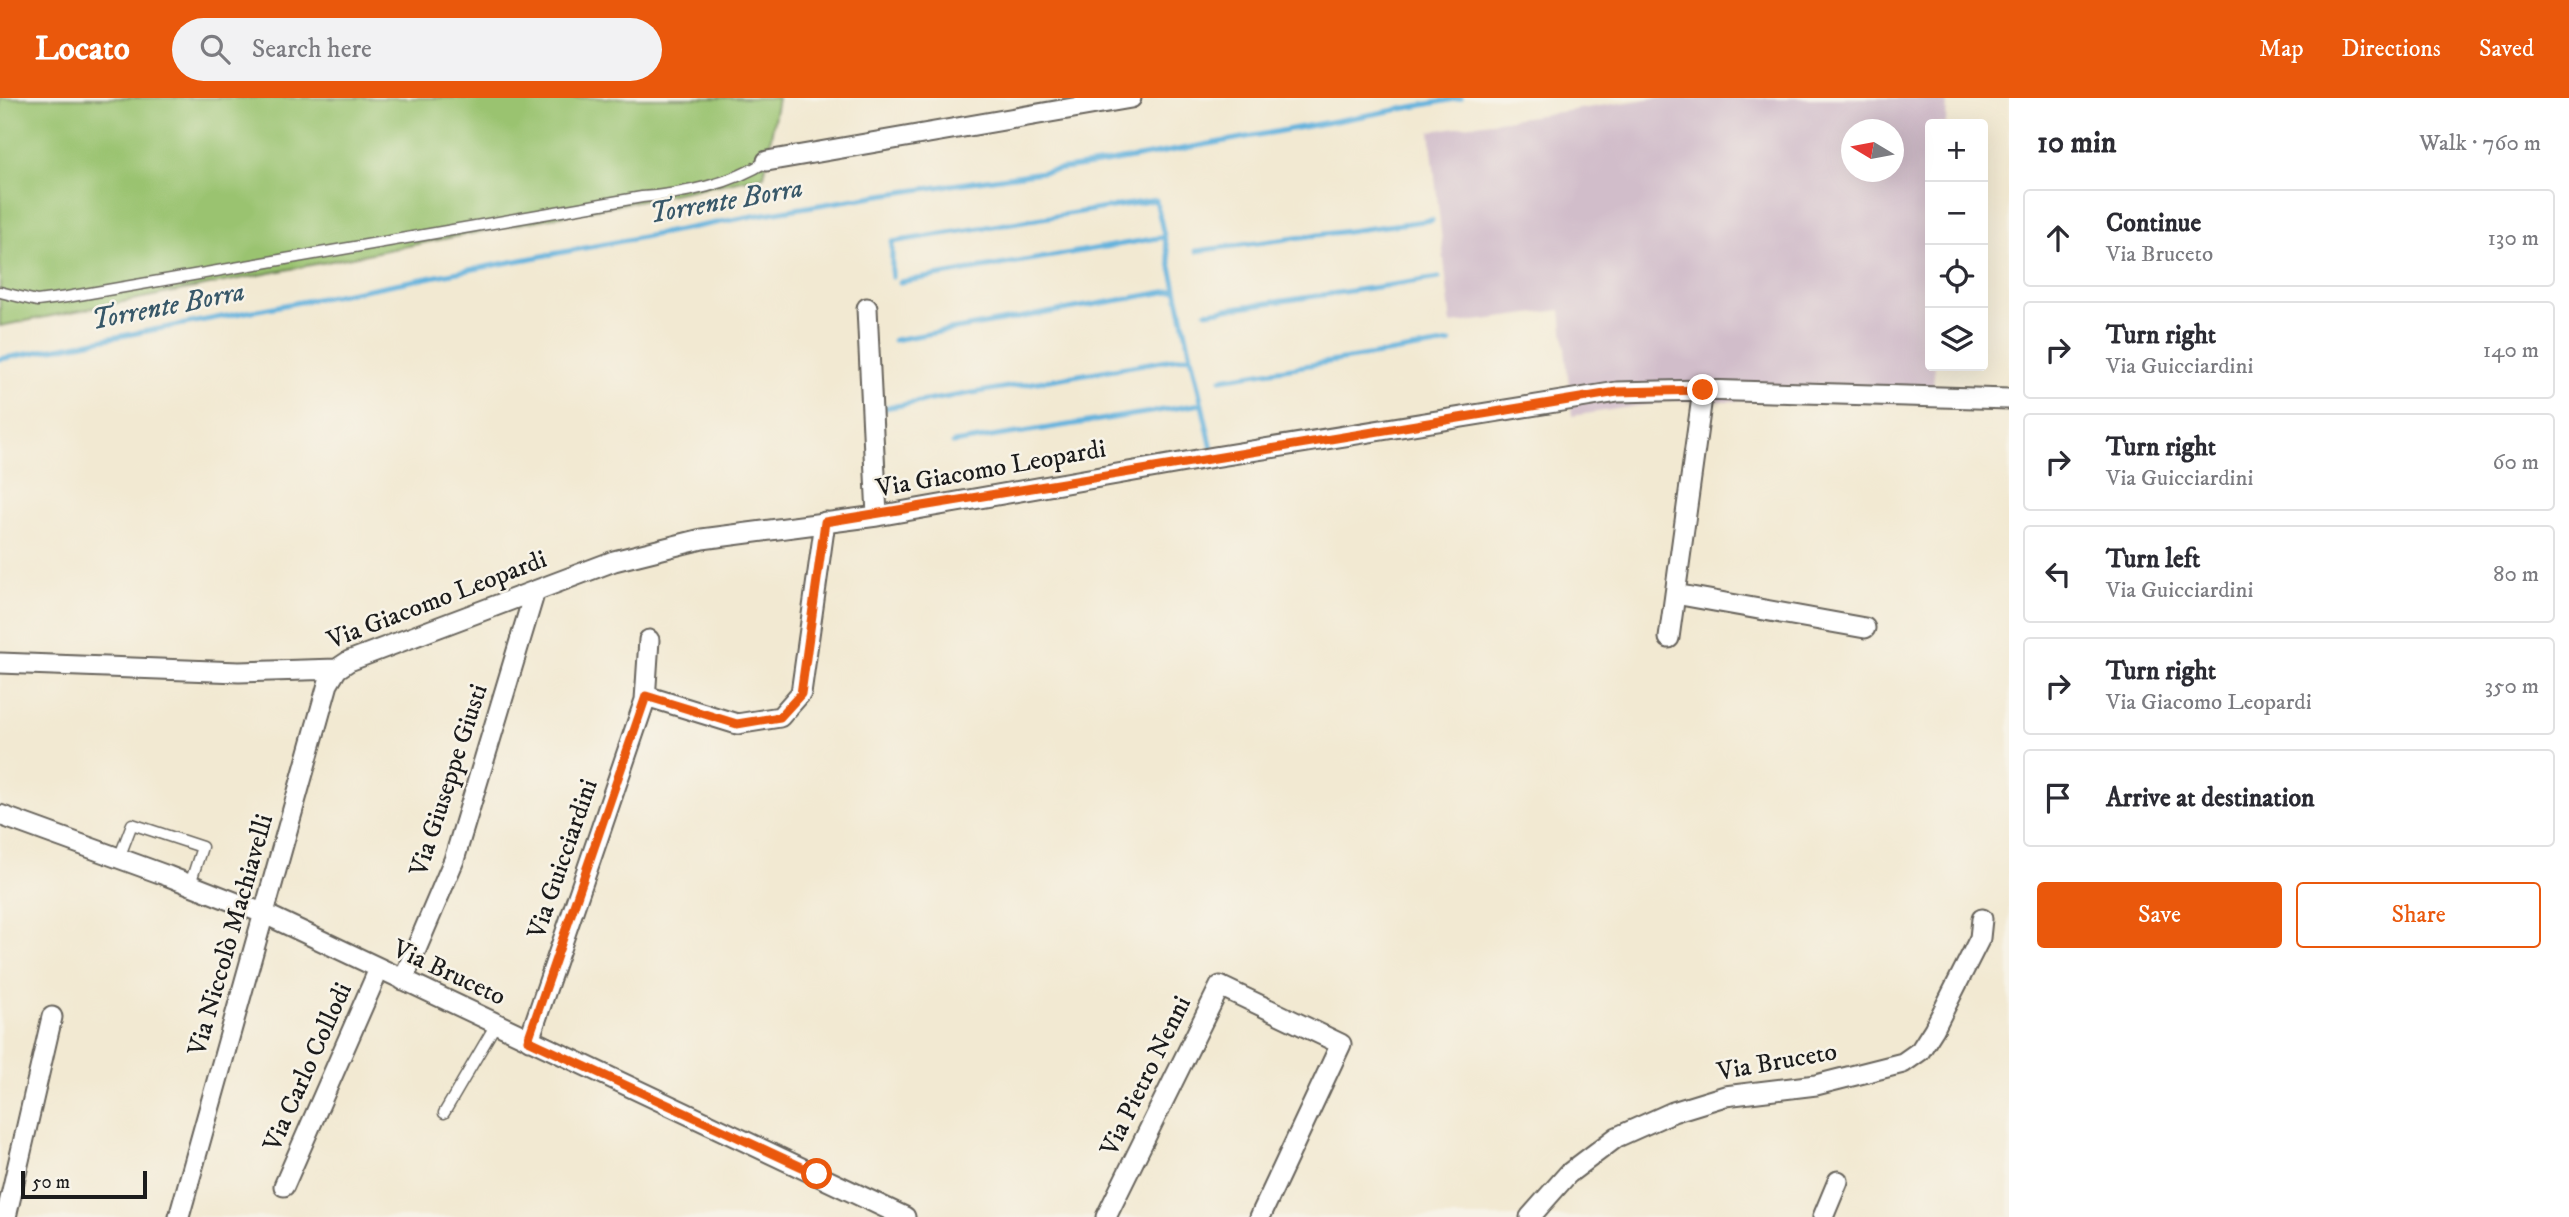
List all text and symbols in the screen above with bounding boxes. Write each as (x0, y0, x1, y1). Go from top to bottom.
search box (172, 18, 662, 81)
text: Locato (35, 29, 130, 70)
icon: search (196, 30, 234, 68)
text: Search here (252, 33, 372, 66)
text: Map (2259, 34, 2304, 64)
text: Directions (2342, 34, 2441, 64)
text: Saved (2479, 34, 2534, 64)
north arrow (1841, 119, 1904, 182)
map controls (1925, 119, 1988, 371)
button: + (1925, 119, 1988, 182)
text: 10 min (2037, 125, 2116, 162)
text: Walk · 760 m (2419, 129, 2541, 158)
water label: Torrente Borra (646, 170, 806, 232)
button: − (1925, 182, 1988, 245)
text: Continue (2106, 207, 2201, 240)
icon: ahead (2039, 219, 2077, 257)
text: 130 m (2487, 224, 2539, 253)
text: Via Bruceto (2106, 240, 2213, 269)
button: locate (1925, 245, 1988, 308)
water label: Torrente Borra (88, 274, 248, 338)
button: layers (1925, 308, 1988, 371)
text: Turn right (2106, 319, 2216, 352)
icon: right (2039, 331, 2077, 369)
text: 140 m (2483, 336, 2539, 365)
text: Via Guicciardini (2106, 352, 2253, 381)
route end (1687, 374, 1718, 405)
text: Turn right (2106, 431, 2216, 464)
street label: Via Giacomo Leopardi (873, 433, 1108, 506)
icon: right (2039, 443, 2077, 481)
text: 60 m (2492, 448, 2539, 477)
text: Via Guicciardini (2106, 464, 2253, 493)
street label: Via Giacomo Leopardi (322, 543, 551, 657)
text: Turn left (2106, 543, 2200, 576)
icon: left (2039, 555, 2077, 593)
text: 80 m (2493, 560, 2539, 589)
text: Via Guicciardini (2106, 576, 2253, 605)
text: Turn right (2106, 655, 2216, 688)
icon: right (2039, 667, 2077, 705)
text: 350 m (2484, 672, 2539, 701)
street label: Via Giuseppe Giusti (402, 680, 496, 881)
text: Via Giacomo Leopardi (2106, 688, 2312, 717)
street label: Via Guicciardini (520, 775, 606, 944)
icon: arrive (2039, 779, 2077, 817)
text: Arrive at destination (2106, 782, 2315, 815)
street label: Via Niccolò Machiavelli (180, 810, 281, 1060)
button: Save (2037, 882, 2282, 948)
button: Share (2296, 882, 2541, 948)
street label: Via Bruceto (386, 932, 511, 1014)
street label: Via Carlo Collodi (256, 978, 360, 1157)
street label: Via Pietro Nenni (1093, 991, 1199, 1162)
street label: Via Bruceto (1714, 1035, 1839, 1089)
route start (801, 1158, 832, 1189)
scale bar (21, 1168, 147, 1200)
text: 50 m (32, 1171, 70, 1194)

